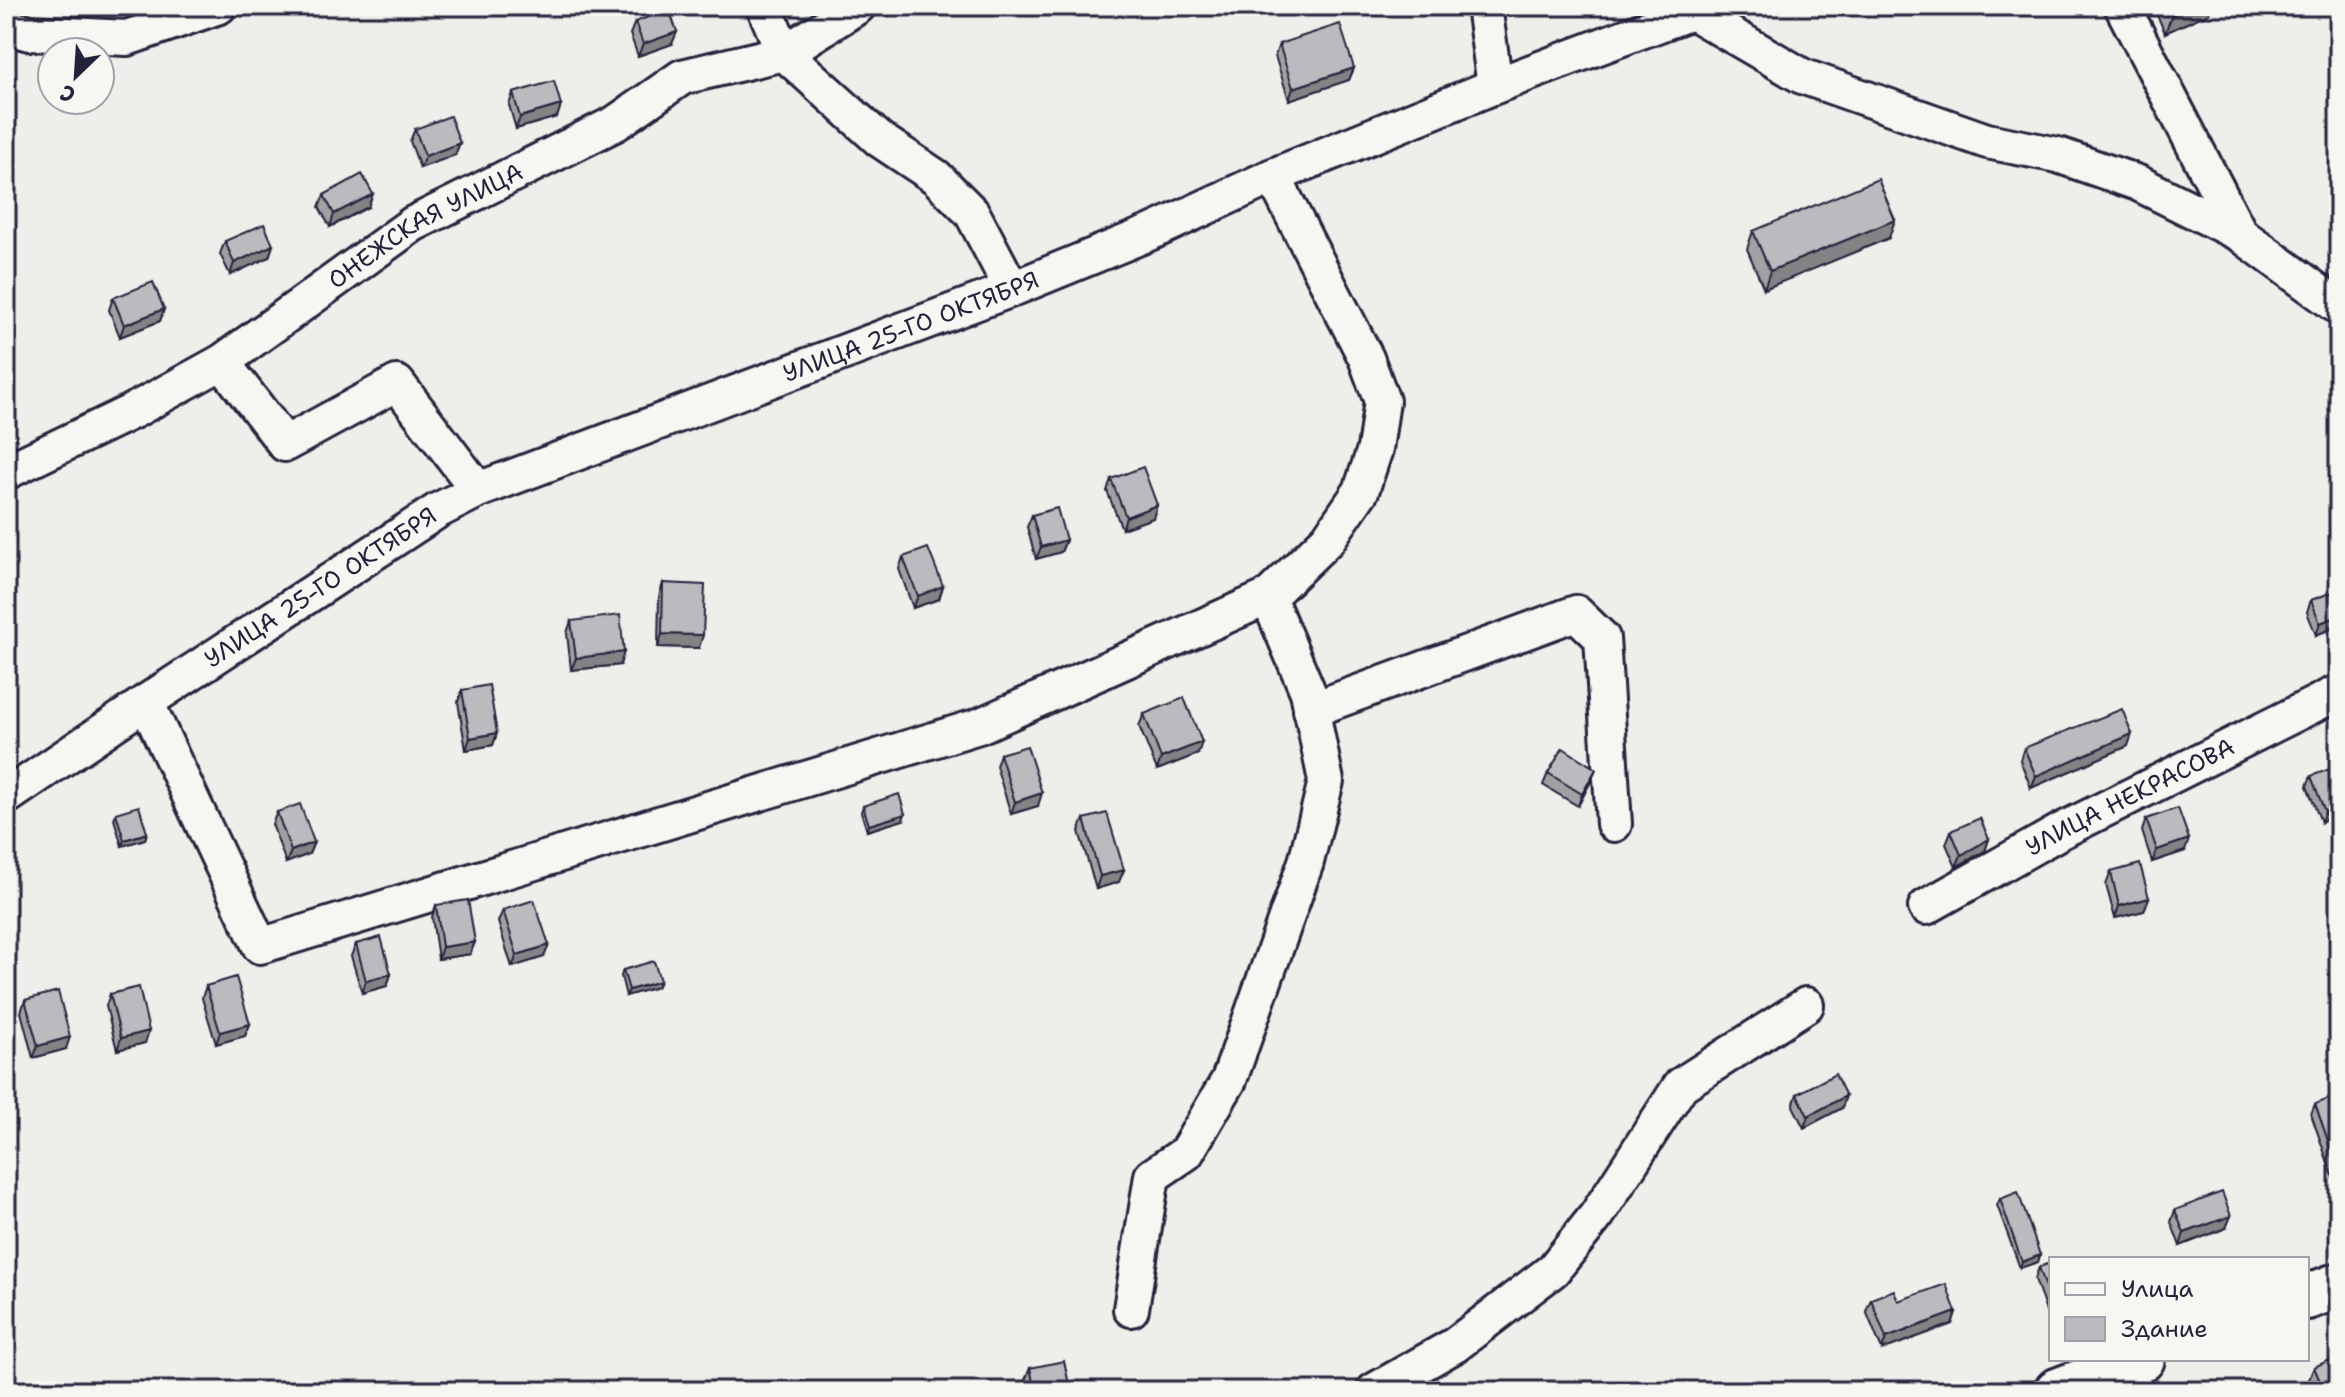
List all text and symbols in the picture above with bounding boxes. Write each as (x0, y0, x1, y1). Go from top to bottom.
north arrow (36, 36, 116, 116)
text: С (56, 78, 80, 110)
street label: ОНЕЖСКАЯ УЛИЦА (322, 156, 528, 296)
street label: УЛИЦА 25-ГО ОКТЯБРЯ (778, 264, 1044, 390)
street label: УЛИЦА 25-ГО ОКТЯБРЯ (198, 500, 443, 675)
street label: УЛИЦА НЕКРАСОВА (2020, 731, 2240, 864)
legend (2049, 1257, 2309, 1361)
text: Улица (2121, 1273, 2194, 1305)
text: Здание (2121, 1313, 2208, 1345)

